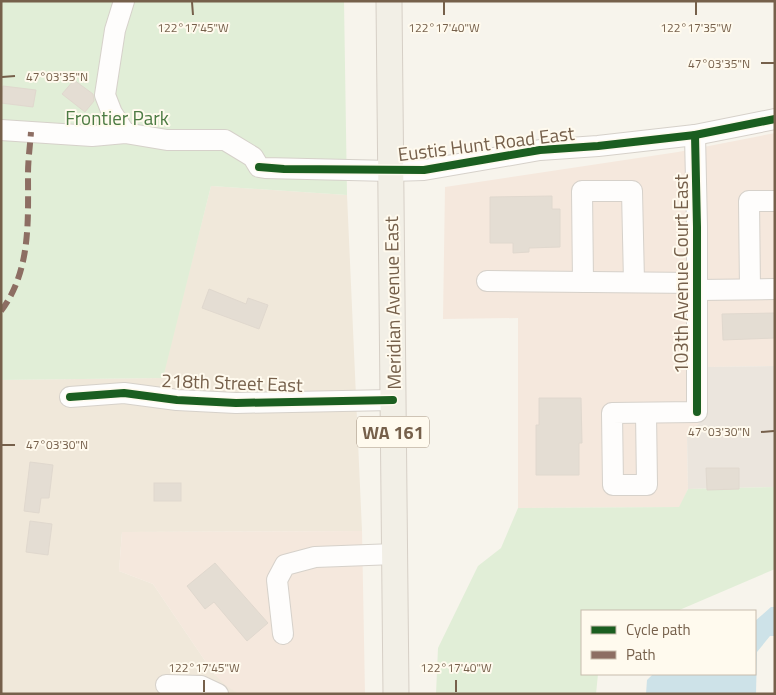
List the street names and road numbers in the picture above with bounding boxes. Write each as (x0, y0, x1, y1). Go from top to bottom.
street label: Eustis Hunt Road East (396, 118, 576, 168)
street label: 103th Avenue Court East (666, 174, 695, 374)
street label: Meridian Avenue East (376, 216, 408, 390)
street label: 218th Street East (161, 365, 304, 399)
road number: WA 161 (357, 417, 429, 448)

